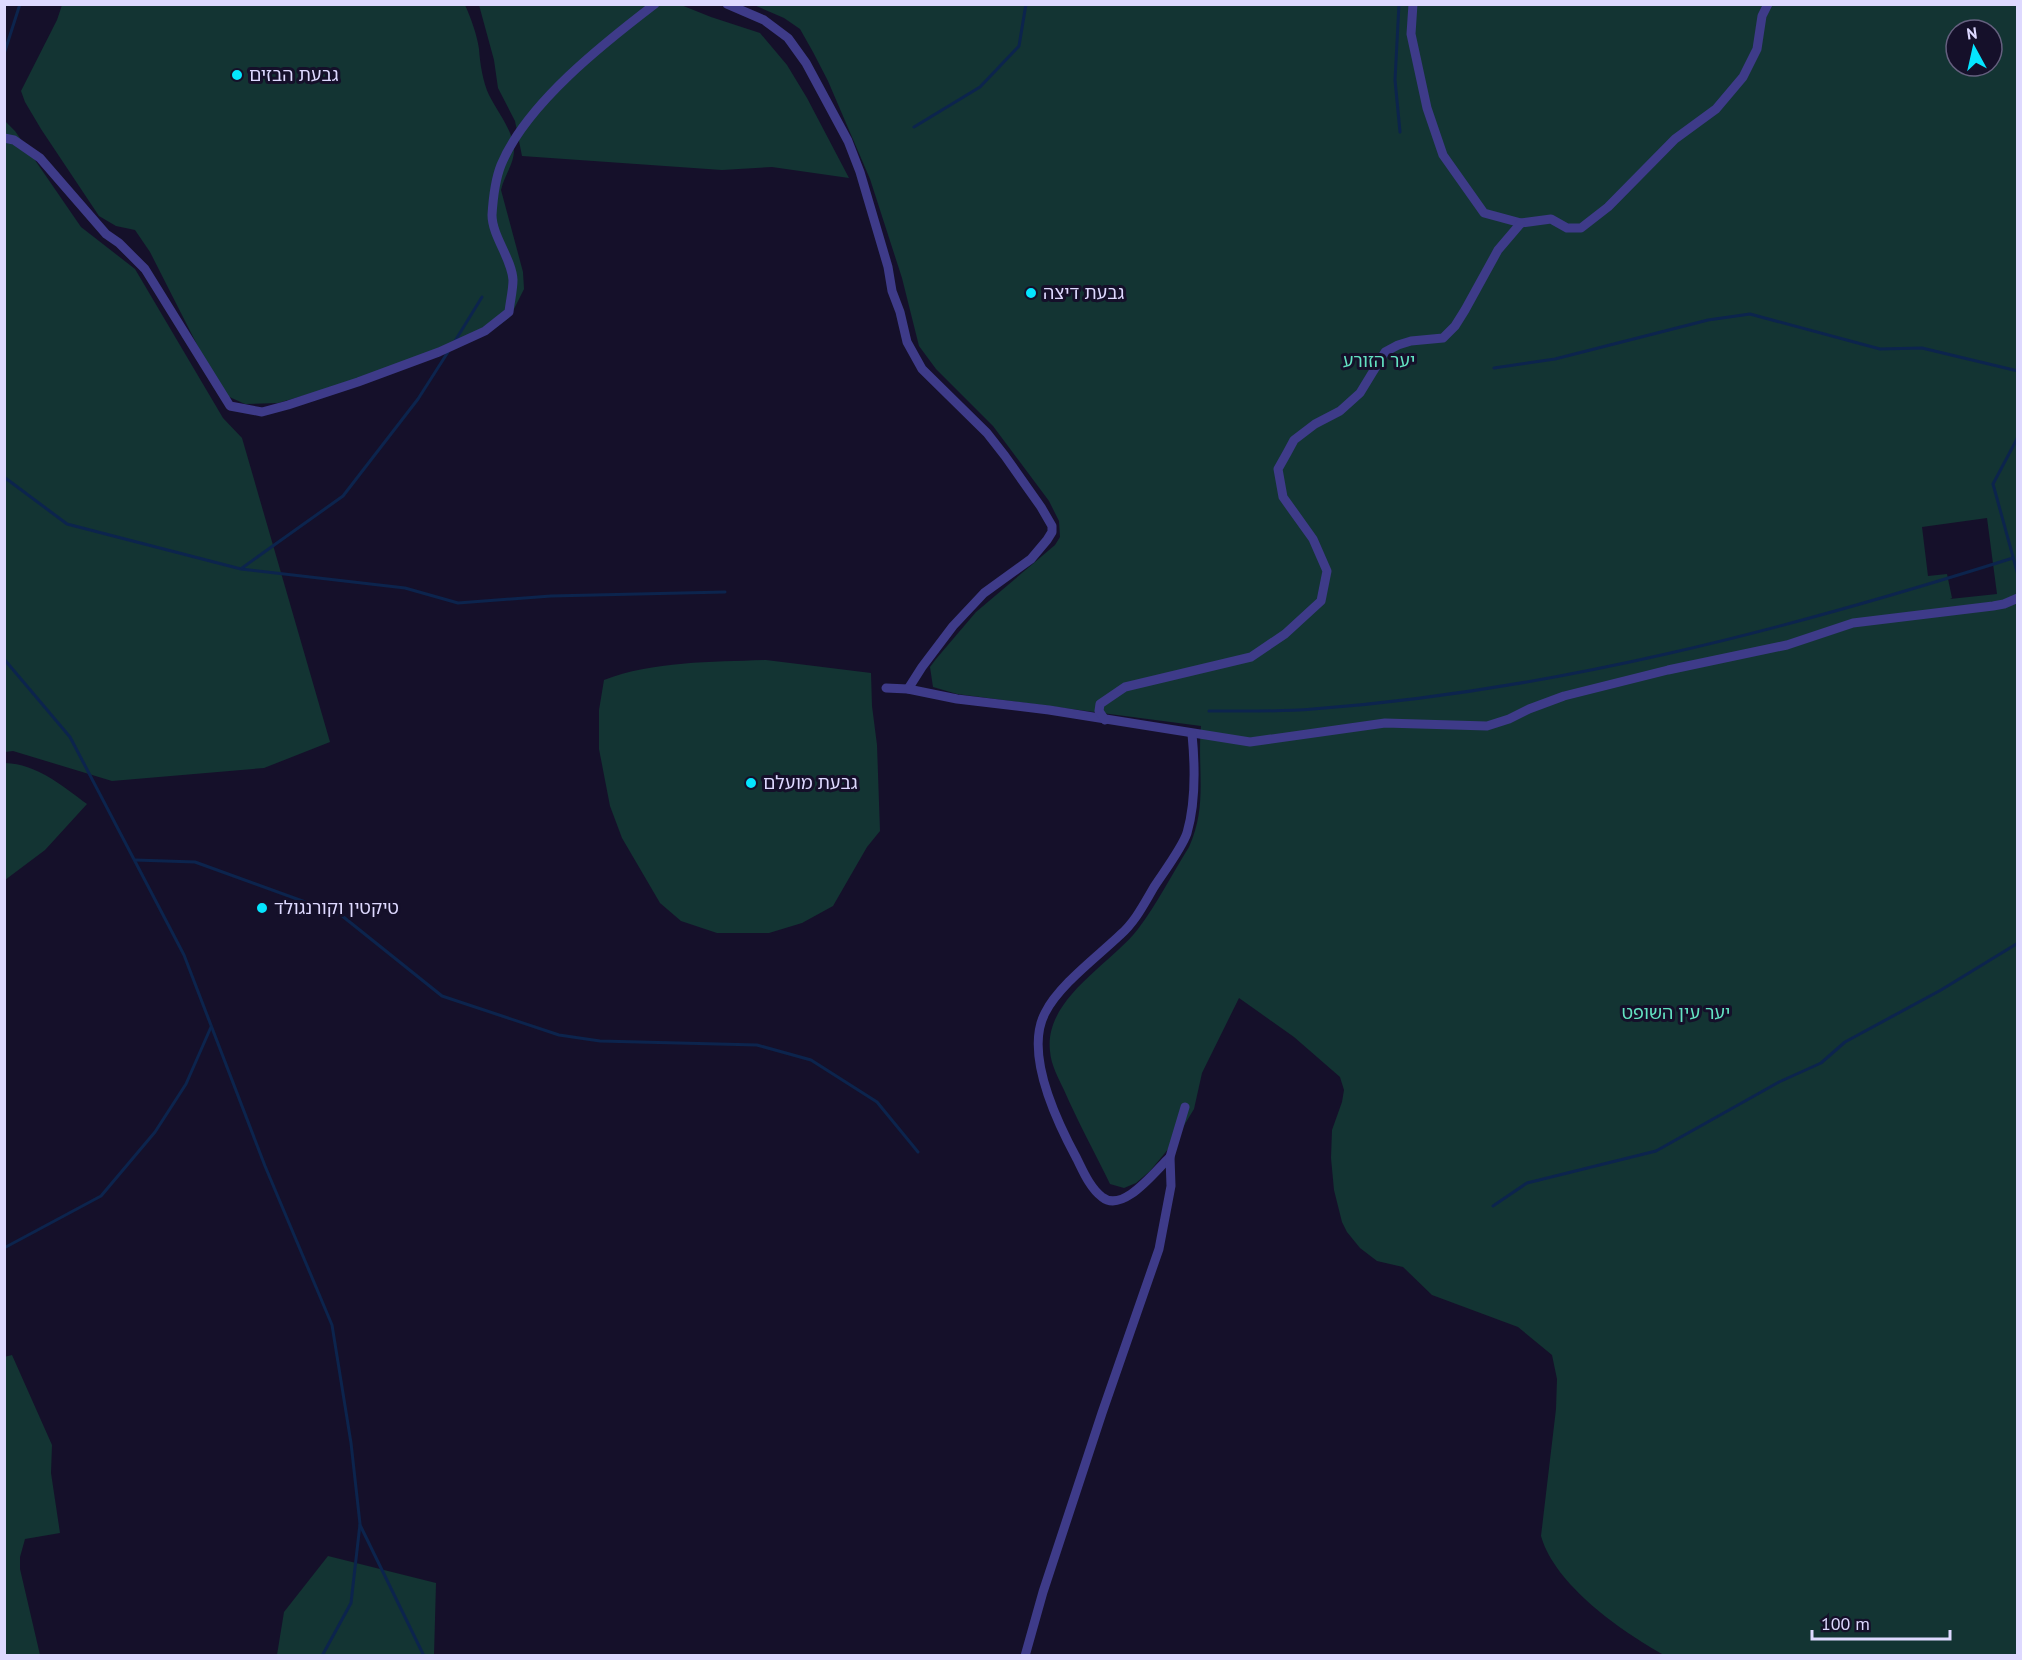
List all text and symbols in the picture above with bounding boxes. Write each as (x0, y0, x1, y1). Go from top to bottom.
north arrow (1944, 18, 2004, 78)
text: N (1965, 23, 1979, 44)
place label: גבעת הבזים (249, 63, 339, 86)
marker: גבעת הבזים (230, 68, 244, 82)
place label: גבעת דיצה (1043, 281, 1125, 304)
marker: גבעת דיצה (1024, 286, 1038, 300)
park label: יער הזורע (1343, 349, 1415, 372)
place label: גבעת מועלם (763, 771, 858, 794)
marker: גבעת מועלם (744, 776, 758, 790)
place label: טיקטין וקורנגולד (274, 896, 399, 919)
marker: טיקטין וקורנגולד (255, 901, 269, 915)
park label: יער עין השופט (1622, 1001, 1730, 1024)
scale bar (1812, 1603, 1950, 1641)
text: 100 m (1821, 1612, 1870, 1635)

